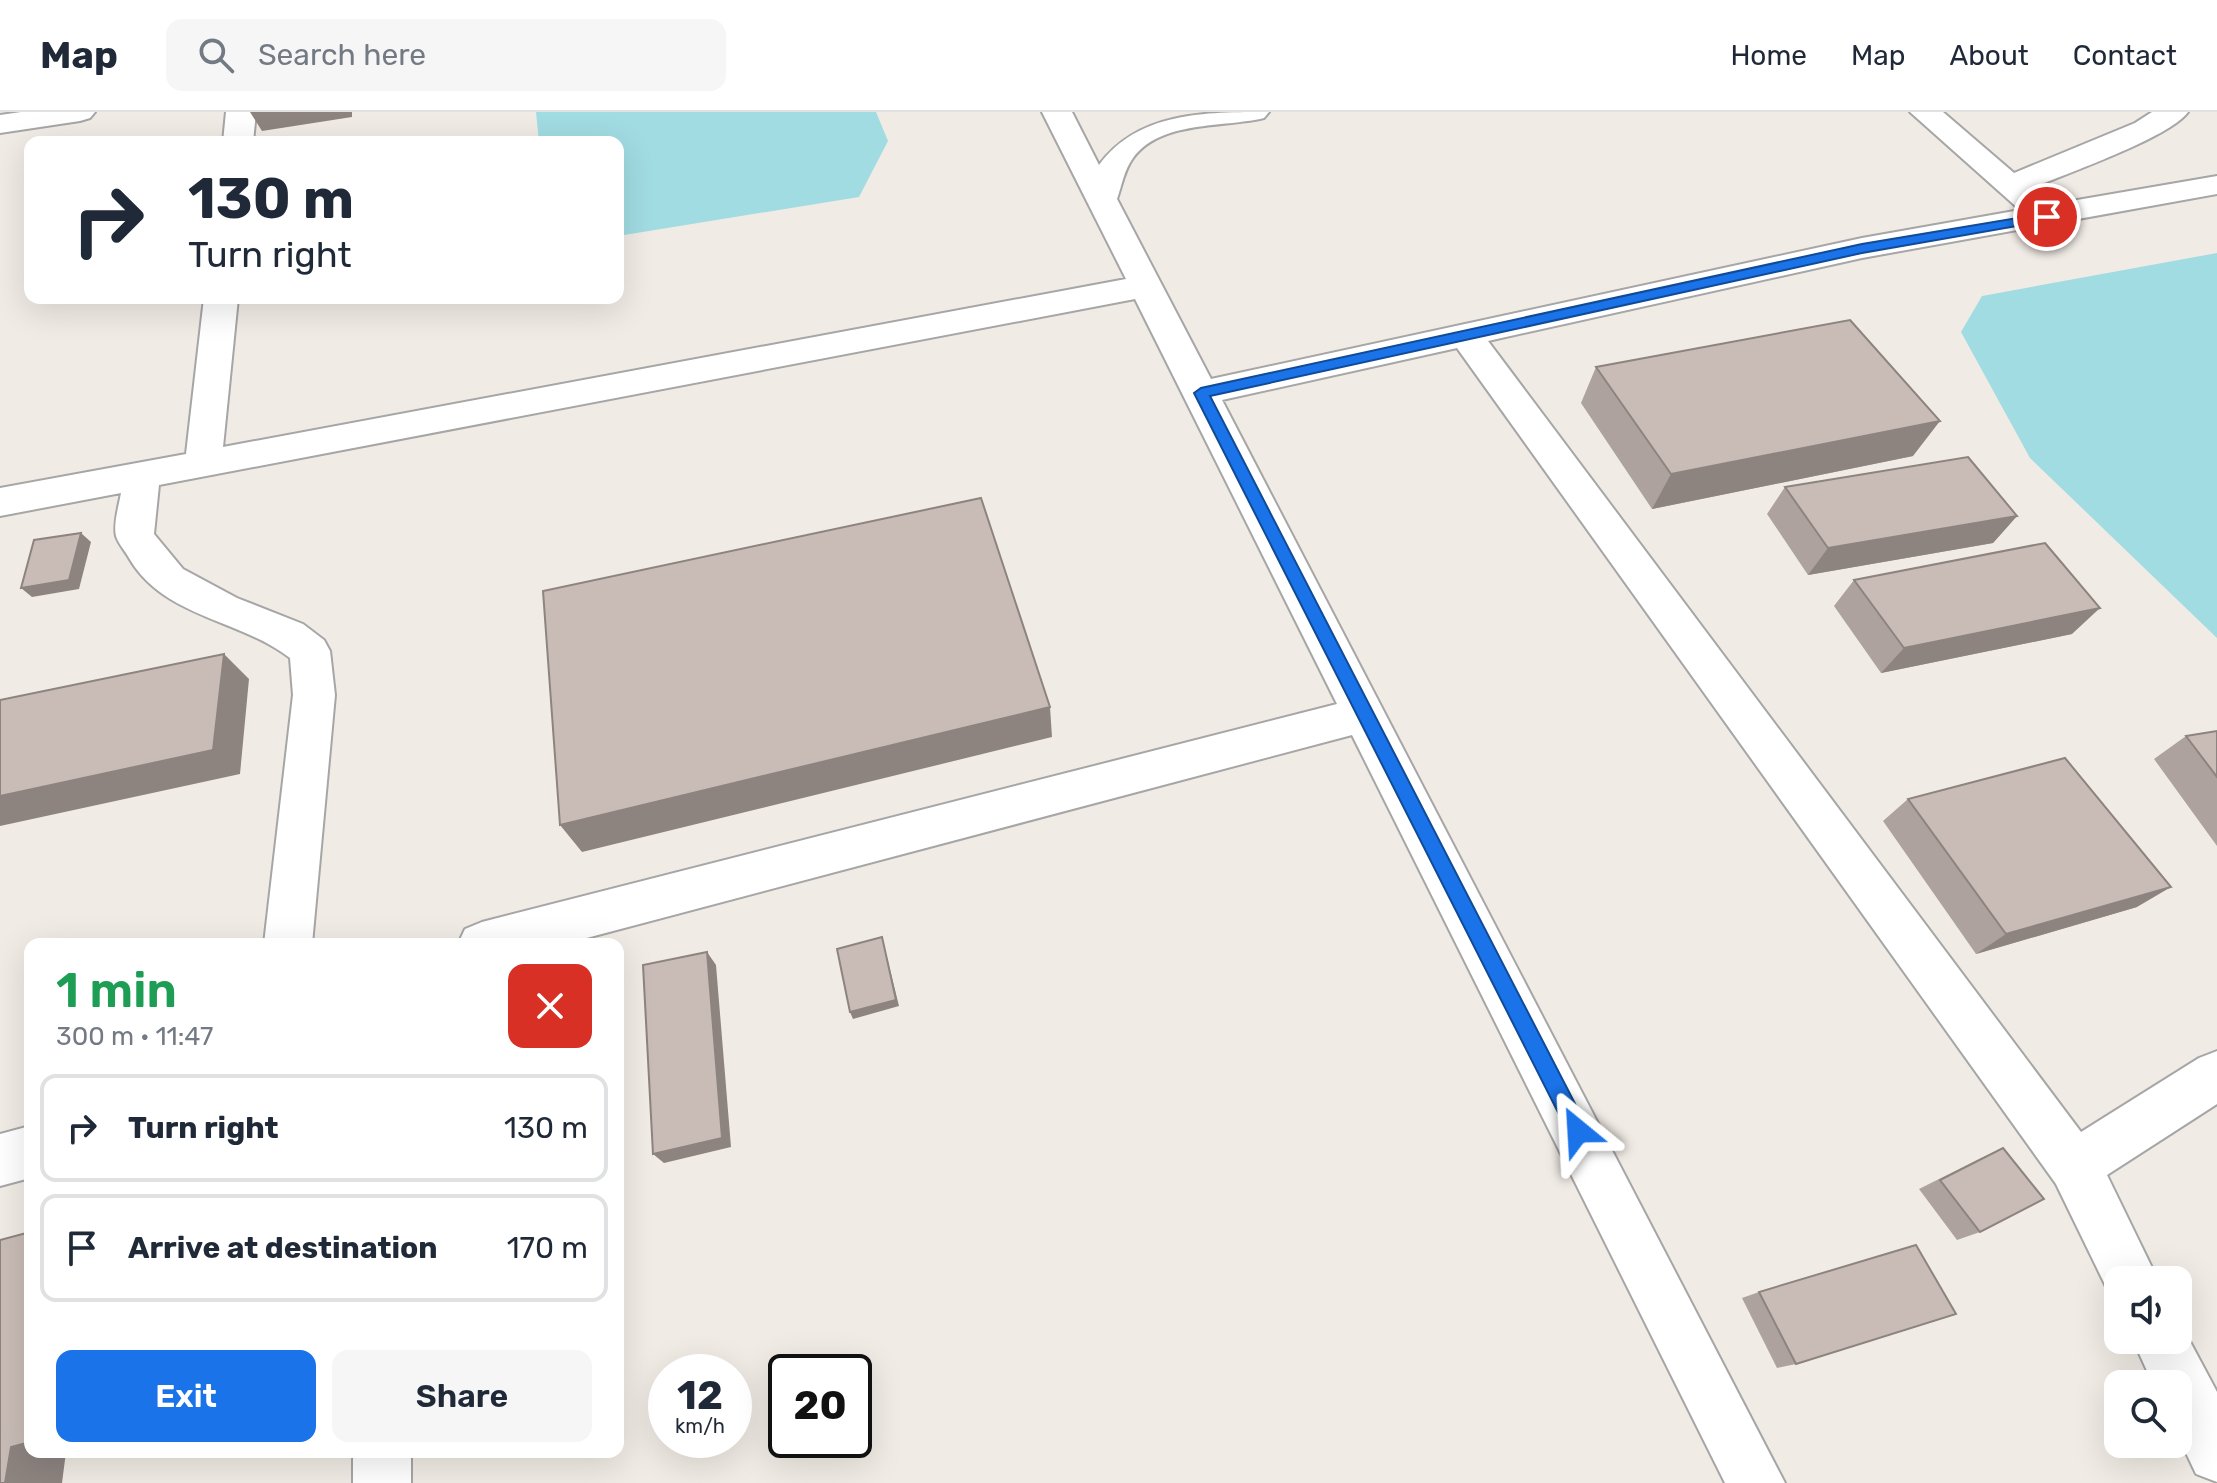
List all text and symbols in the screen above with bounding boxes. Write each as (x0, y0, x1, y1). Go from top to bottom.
search box (166, 19, 726, 91)
text: Map (40, 32, 118, 78)
icon: search (194, 33, 238, 77)
text: Search here (258, 37, 426, 73)
text: Home (1730, 39, 1807, 72)
text: Map (1851, 39, 1905, 72)
text: About (1949, 39, 2029, 72)
text: Contact (2073, 39, 2177, 72)
text: 130 m (188, 166, 354, 232)
icon: right (56, 168, 160, 272)
pin (2013, 183, 2081, 251)
icon: arrive (2025, 195, 2069, 239)
text: Turn right (188, 233, 352, 276)
text: 1 min (56, 962, 177, 1019)
button: close (508, 964, 592, 1048)
text: 300 m · 11:47 (56, 1021, 213, 1052)
position arrow (1536, 1089, 1620, 1173)
icon: right (60, 1106, 104, 1150)
text: Turn right (128, 1110, 279, 1146)
text: 130 m (504, 1110, 588, 1146)
icon: arrive (60, 1226, 104, 1270)
text: Arrive at destination (128, 1230, 438, 1266)
text: 170 m (507, 1230, 588, 1266)
map controls (2104, 1266, 2192, 1458)
button: sound (2104, 1266, 2192, 1354)
button: Exit (56, 1350, 316, 1442)
button: Share (332, 1350, 592, 1442)
speed limit sign: 20 (768, 1354, 872, 1458)
button: search (2104, 1370, 2192, 1458)
text: 12 (677, 1372, 723, 1419)
text: km/h (675, 1414, 725, 1438)

